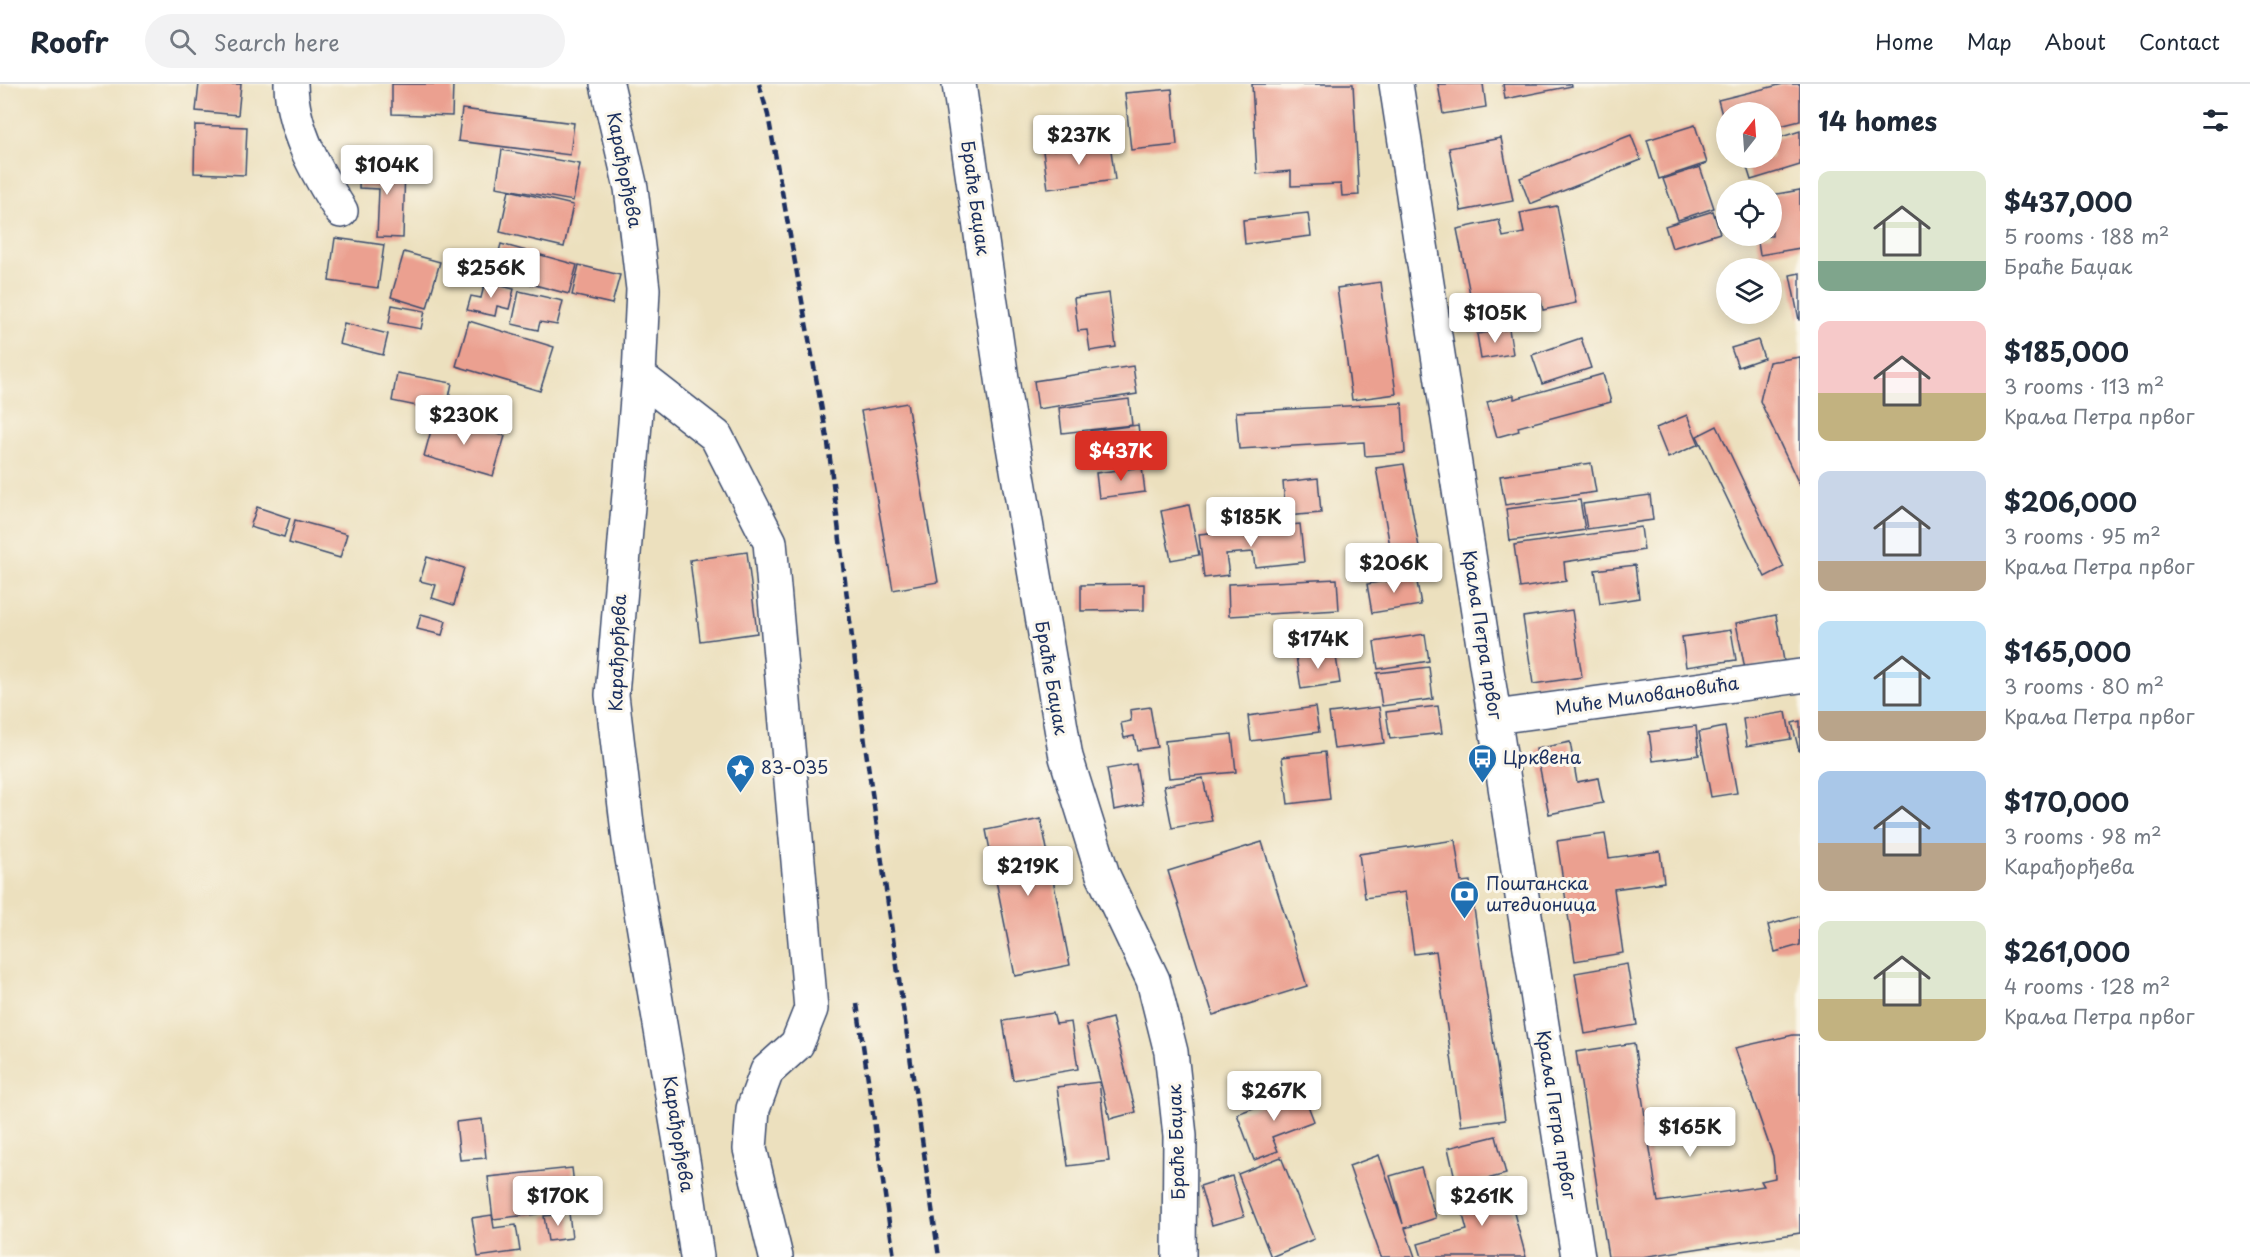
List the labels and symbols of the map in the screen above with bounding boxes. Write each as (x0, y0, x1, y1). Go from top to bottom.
north arrow (1716, 102, 1782, 168)
street label: Карађорђева (601, 110, 650, 231)
pin: $237K (1037, 115, 1121, 166)
street label: Браће Баџак (955, 139, 998, 257)
pin: $104K (345, 145, 429, 196)
pin: $256K (449, 248, 533, 299)
pin: $105K (1453, 293, 1537, 344)
pin: $230K (422, 395, 506, 446)
pin: $437K (1079, 431, 1163, 482)
pin: $185K (1209, 497, 1293, 548)
pin: $206K (1352, 543, 1436, 594)
street label: Краља Петра првог (1457, 548, 1510, 722)
street label: Карађорђева (601, 593, 632, 712)
street label: Браће Баџак (1029, 619, 1076, 737)
pin: $174K (1276, 619, 1360, 670)
street label: Миће Миловановића (1553, 668, 1741, 721)
bus stop icon: Црквена (1466, 742, 1498, 784)
place label: Црквена (1503, 743, 1582, 770)
place icon: 83-035 (724, 752, 756, 794)
place label: 83-035 (761, 753, 828, 780)
pin: $219K (986, 846, 1070, 897)
place label: Поштанска штедионица (1486, 869, 1597, 917)
bank icon: Поштанска штедионица (1449, 878, 1481, 920)
street label: Краља Петра првог (1531, 1028, 1584, 1202)
pin: $267K (1232, 1071, 1316, 1122)
street label: Карађорђева (657, 1074, 702, 1195)
street label: Браће Баџак (1160, 1084, 1191, 1200)
pin: $165K (1648, 1107, 1732, 1158)
pin: $170K (516, 1176, 600, 1227)
pin: $261K (1440, 1176, 1524, 1227)

